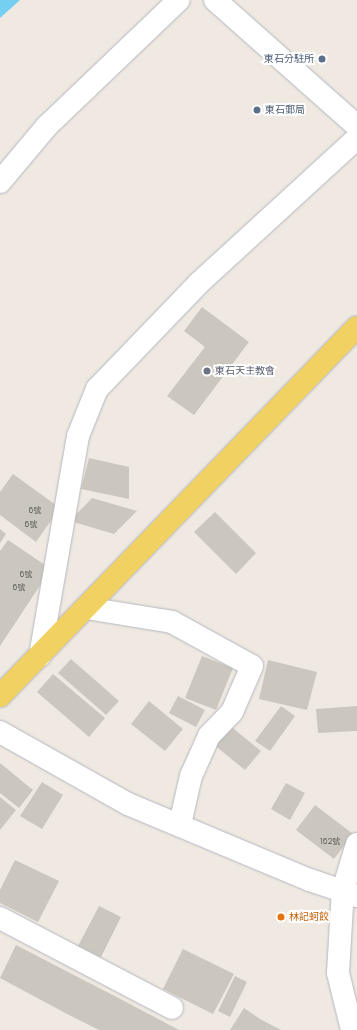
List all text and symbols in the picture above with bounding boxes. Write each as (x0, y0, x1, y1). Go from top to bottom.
place label: 東石分駐所 (264, 53, 314, 65)
marker: 東石分駐所 (317, 54, 327, 64)
place label: 東石郵局 (265, 104, 305, 116)
marker: 東石郵局 (252, 105, 262, 115)
place label: 東石天主教會 (215, 365, 275, 377)
marker: 東石天主教會 (202, 366, 212, 376)
house number: 6號 (29, 505, 41, 515)
house number: 6號 (25, 519, 37, 529)
house number: 6號 (20, 569, 32, 579)
house number: 6號 (13, 582, 25, 592)
house number: 162號 (320, 836, 340, 846)
place label: 林記蚵餃 (289, 911, 329, 923)
marker: 林記蚵餃 (276, 912, 286, 922)

